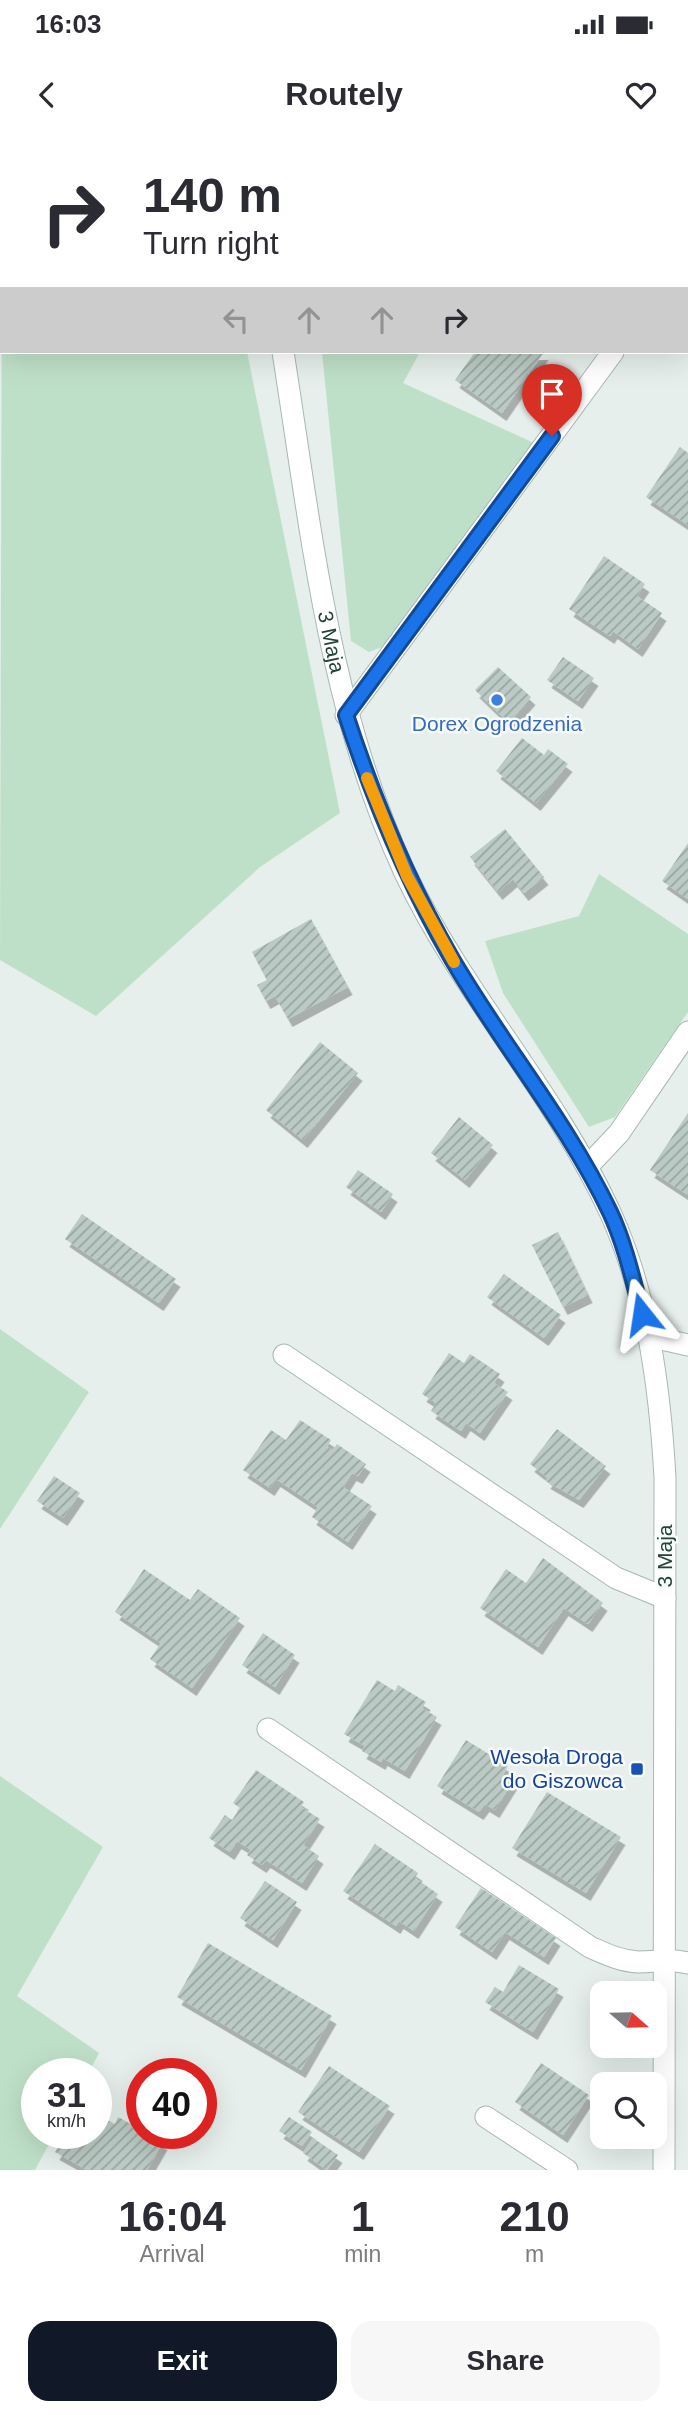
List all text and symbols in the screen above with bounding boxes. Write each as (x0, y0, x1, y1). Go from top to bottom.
text: 16:03 (35, 9, 102, 39)
icon: back (28, 76, 66, 114)
text: Routely (285, 76, 403, 112)
icon: heart (622, 76, 660, 114)
icon: right (28, 168, 119, 259)
text: 140 m (143, 168, 282, 222)
text: Turn right (143, 225, 279, 261)
icon: left (217, 301, 255, 339)
icon: ahead (290, 301, 328, 339)
icon: ahead (363, 301, 401, 339)
icon: right (436, 301, 474, 339)
pin (522, 364, 582, 436)
icon: arrive (533, 375, 571, 413)
street label: 3 Maja (314, 609, 350, 676)
marker: Dorex Ogrodzenia (489, 692, 505, 708)
place label: Dorex Ogrodzenia (412, 712, 583, 735)
position arrow (605, 1277, 679, 1351)
street label: 3 Maja (653, 1524, 676, 1588)
place label: Wesoła Droga do Giszowca (490, 1745, 623, 1792)
marker: Wesoła Droga do Giszowca (629, 1761, 645, 1777)
north arrow (590, 1981, 667, 2058)
map controls (590, 1981, 667, 2149)
speed limit sign: 40 (126, 2058, 217, 2149)
button: search (590, 2072, 667, 2149)
text: 31 (47, 2075, 86, 2114)
text: km/h (47, 2111, 86, 2131)
text: 16:04 (118, 2193, 226, 2240)
text: 1 (351, 2193, 374, 2240)
text: 210 (500, 2193, 570, 2240)
text: Arrival (139, 2241, 205, 2267)
text: min (344, 2241, 381, 2267)
text: m (525, 2241, 544, 2267)
button: Exit (28, 2321, 337, 2401)
button: Share (351, 2321, 660, 2401)

